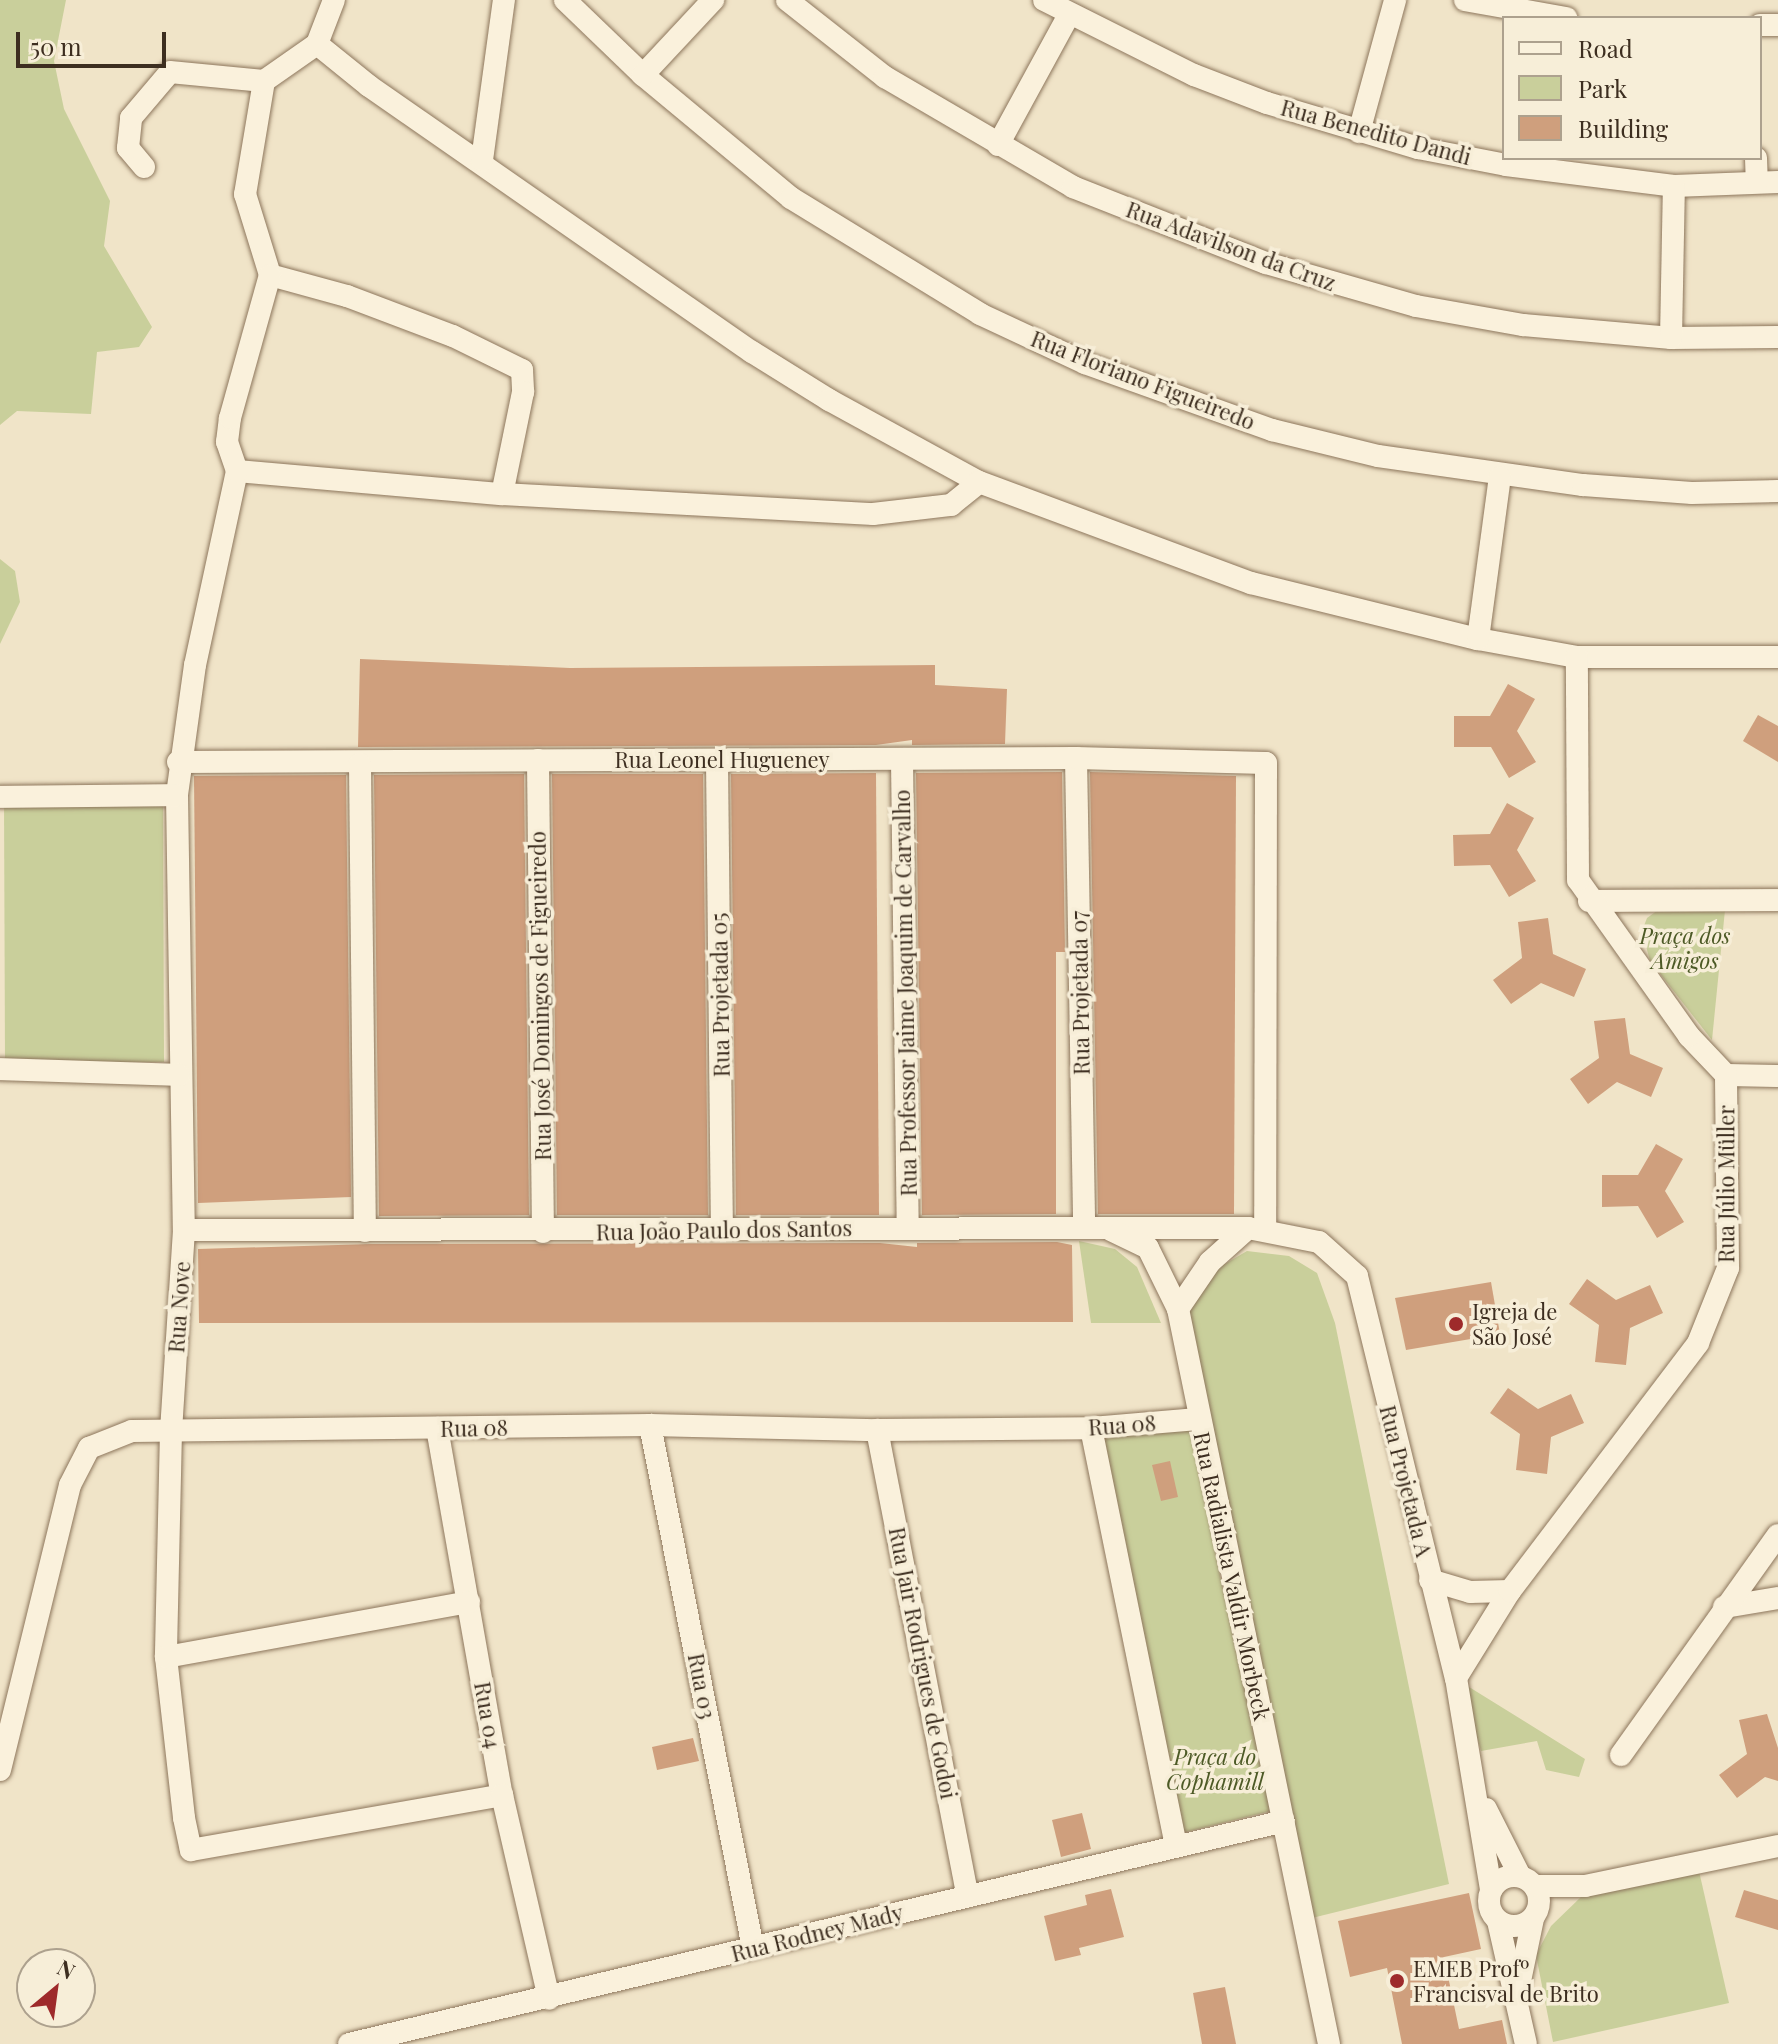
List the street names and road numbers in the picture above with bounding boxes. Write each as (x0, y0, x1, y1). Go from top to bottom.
street label: Rua Benedito Dandi (1278, 94, 1474, 170)
street label: Rua Adavilson da Cruz (1122, 196, 1340, 296)
street label: Rua Floriano Figueiredo (1027, 325, 1259, 435)
street label: Rua Leonel Hugueney (614, 747, 830, 773)
street label: Rua Professor Jaime Joaquim de Carvalho (888, 789, 922, 1197)
street label: Rua José Domingos de Figueiredo (524, 831, 556, 1161)
street label: Rua Projetada 07 (1065, 910, 1095, 1076)
street label: Rua Projetada 05 (705, 912, 735, 1078)
street label: Rua Júlio Müller (1713, 1105, 1739, 1263)
street label: Rua João Paulo dos Santos (595, 1215, 853, 1245)
street label: Rua Nove (163, 1260, 195, 1354)
street label: Rua Projetada A (1374, 1402, 1438, 1560)
street label: Rua 08 (1087, 1409, 1157, 1441)
street label: Rua 08 (440, 1414, 508, 1442)
street label: Rua Radialista Valdir Morbeck (1188, 1428, 1276, 1724)
street label: Rua Jair Rodrigues de Godoi (884, 1524, 962, 1802)
street label: Rua 03 (683, 1651, 721, 1721)
street label: Rua 04 (469, 1679, 507, 1751)
street label: Rua Rodney Mady (728, 1899, 906, 1967)

